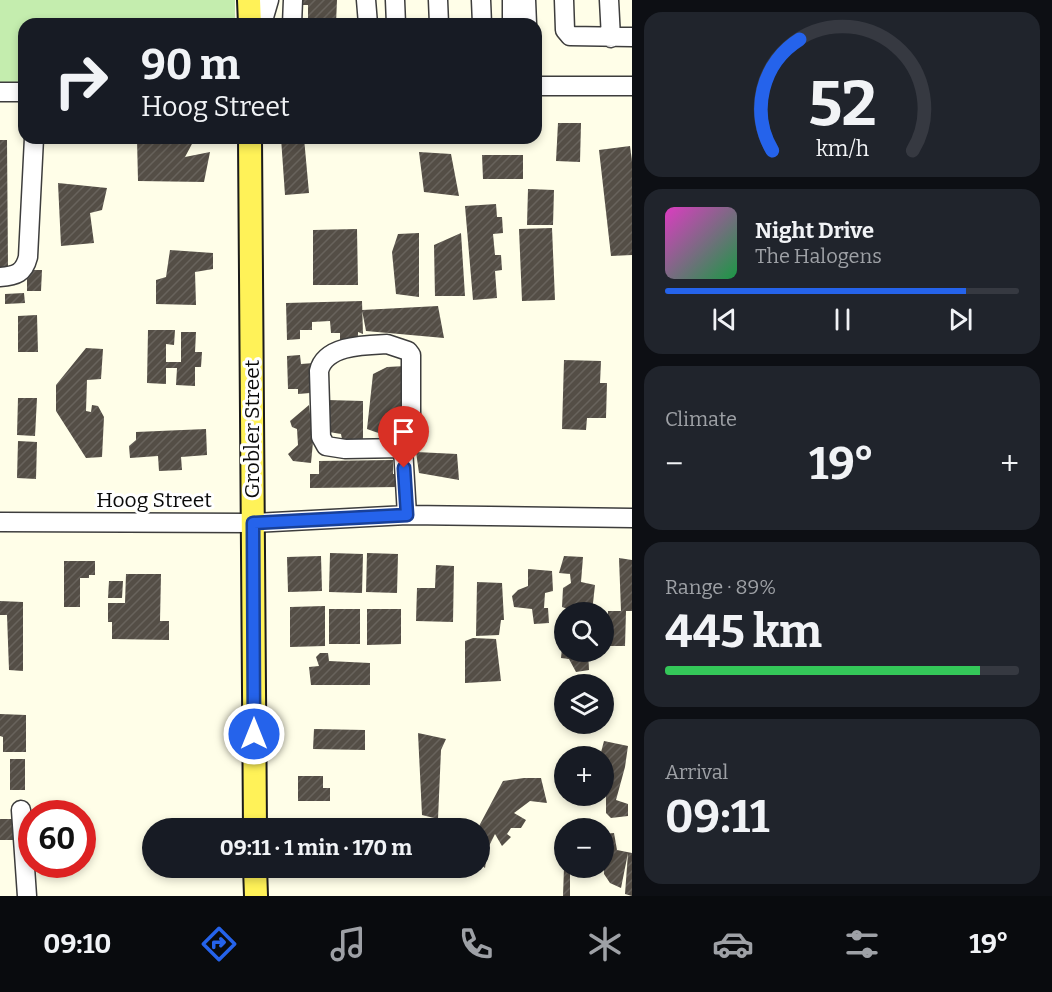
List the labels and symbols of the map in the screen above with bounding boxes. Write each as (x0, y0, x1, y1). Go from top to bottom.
street label: Grobler Street (239, 359, 265, 498)
pin (378, 406, 429, 468)
street label: Hoog Street (96, 487, 212, 513)
position arrow (222, 702, 286, 766)
speed limit sign: 60 (18, 800, 96, 878)

